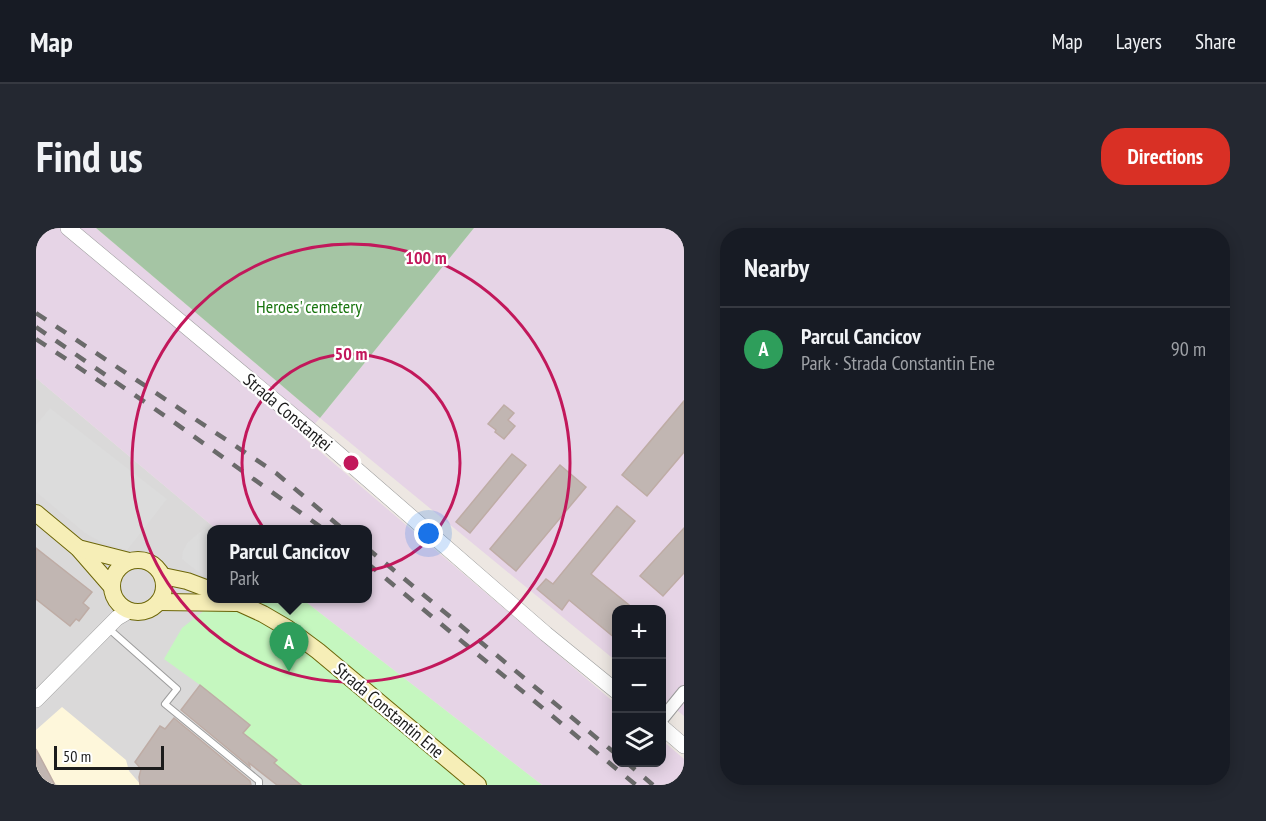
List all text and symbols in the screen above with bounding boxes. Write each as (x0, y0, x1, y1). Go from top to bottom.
text: Map (30, 23, 73, 60)
text: Map (1052, 28, 1083, 55)
text: Layers (1116, 28, 1162, 55)
text: Share (1195, 28, 1236, 55)
button: Directions (1101, 128, 1230, 185)
text: Find us (36, 129, 143, 184)
text: 100 m (405, 246, 447, 269)
text: Nearby (744, 251, 809, 284)
park label: Heroes' cemetery (256, 295, 362, 318)
text: Parcul Cancicov (801, 322, 921, 350)
text: A (758, 336, 769, 362)
text: 90 m (1171, 336, 1206, 362)
text: 50 m (335, 342, 367, 365)
text: Park · Strada Constantin Ene (801, 350, 995, 376)
street label: Strada Constanței (239, 368, 337, 456)
centre of rings (341, 453, 361, 473)
your location (414, 519, 443, 548)
popup (207, 525, 372, 603)
text: Parcul Cancicov (230, 537, 349, 565)
text: Park (230, 565, 259, 591)
map controls (612, 605, 666, 767)
button: + (612, 605, 666, 659)
pin: A (270, 622, 308, 672)
street label: Strada Constantin Ene (329, 657, 449, 763)
button: − (612, 659, 666, 713)
button: layers (612, 713, 666, 767)
scale bar (54, 743, 164, 770)
text: 50 m (63, 746, 91, 766)

